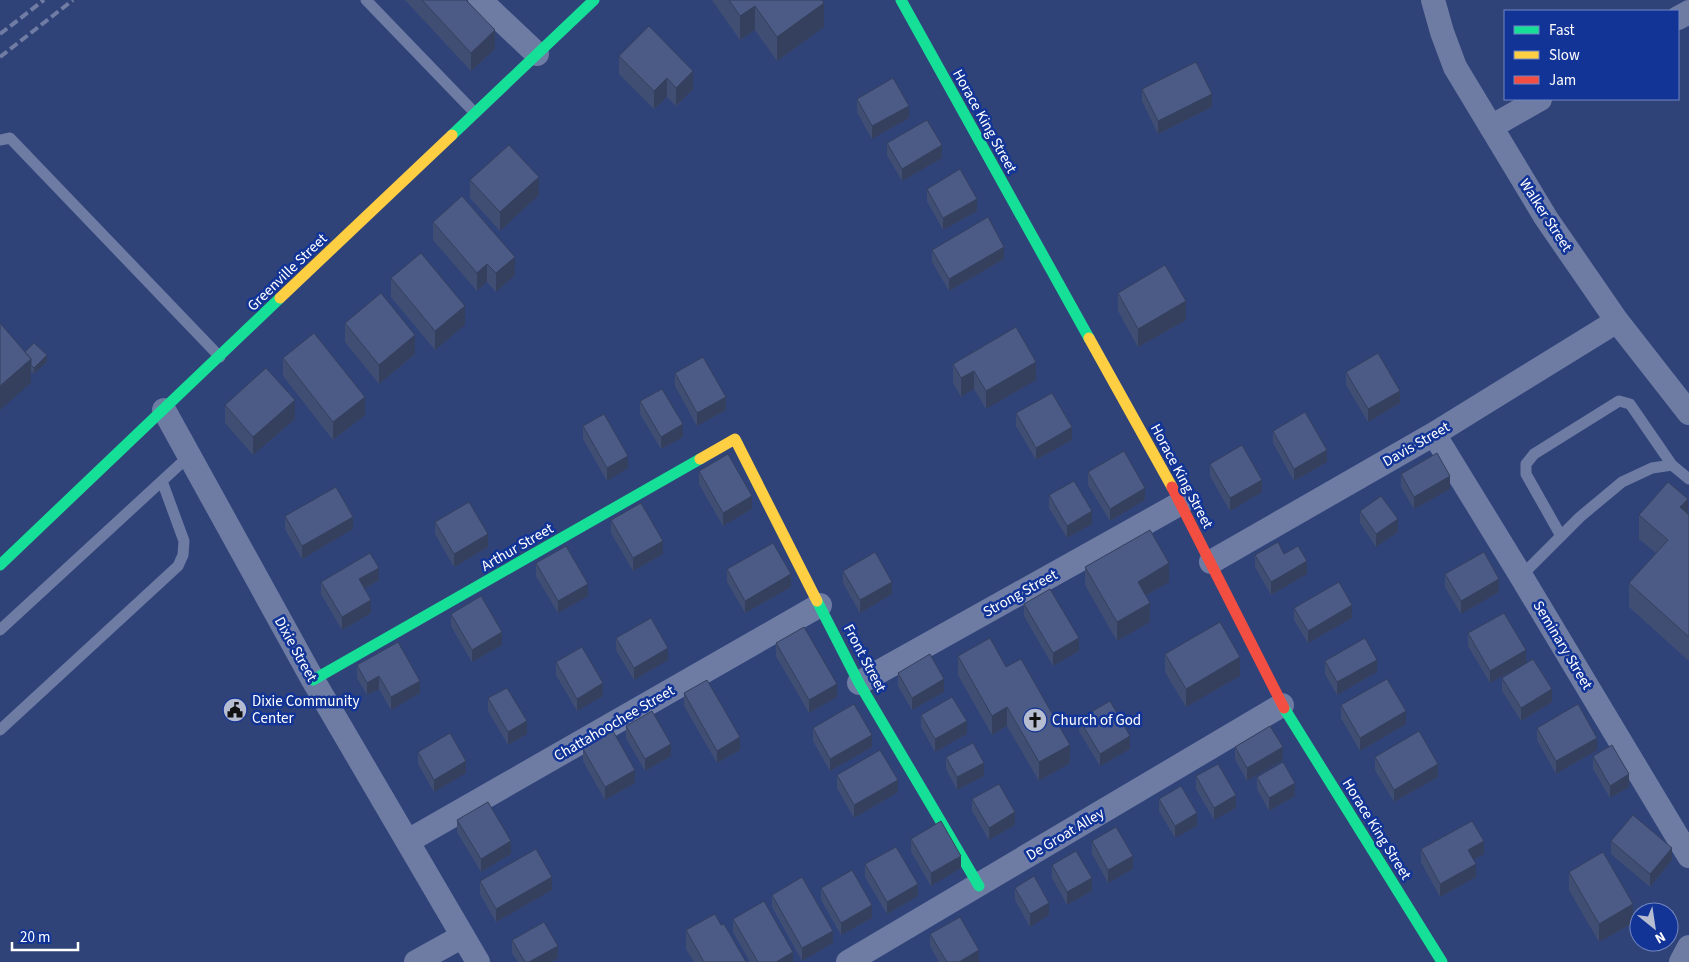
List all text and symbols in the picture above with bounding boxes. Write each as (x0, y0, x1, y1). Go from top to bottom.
legend (1504, 10, 1679, 100)
text: Fast (1549, 20, 1575, 41)
text: Slow (1549, 45, 1580, 66)
street label: Horace King Street (947, 65, 1022, 177)
text: Jam (1549, 70, 1576, 91)
street label: Walker Street (1514, 175, 1577, 256)
street label: Greenville Street (243, 229, 332, 316)
street label: Davis Street (1379, 417, 1454, 472)
street label: Horace King Street (1145, 420, 1218, 532)
street label: Arthur Street (477, 518, 557, 577)
street label: Strong Street (979, 564, 1061, 623)
street label: Seminary Street (1528, 597, 1597, 694)
street label: Dixie Street (269, 613, 322, 686)
street label: Front Street (838, 621, 891, 696)
street label: Chattahoochee Street (550, 680, 678, 767)
place label: Dixie Community Center (252, 691, 359, 729)
public building icon: Dixie Community Center (222, 697, 248, 723)
church icon: Church of God (1022, 707, 1048, 733)
place label: Church of God (1052, 710, 1141, 731)
street label: Horace King Street (1337, 775, 1416, 884)
street label: De Groat Alley (1022, 803, 1108, 866)
north arrow (1629, 902, 1679, 952)
scale bar (12, 920, 79, 952)
text: N (1651, 926, 1669, 948)
text: 20 m (20, 927, 50, 948)

